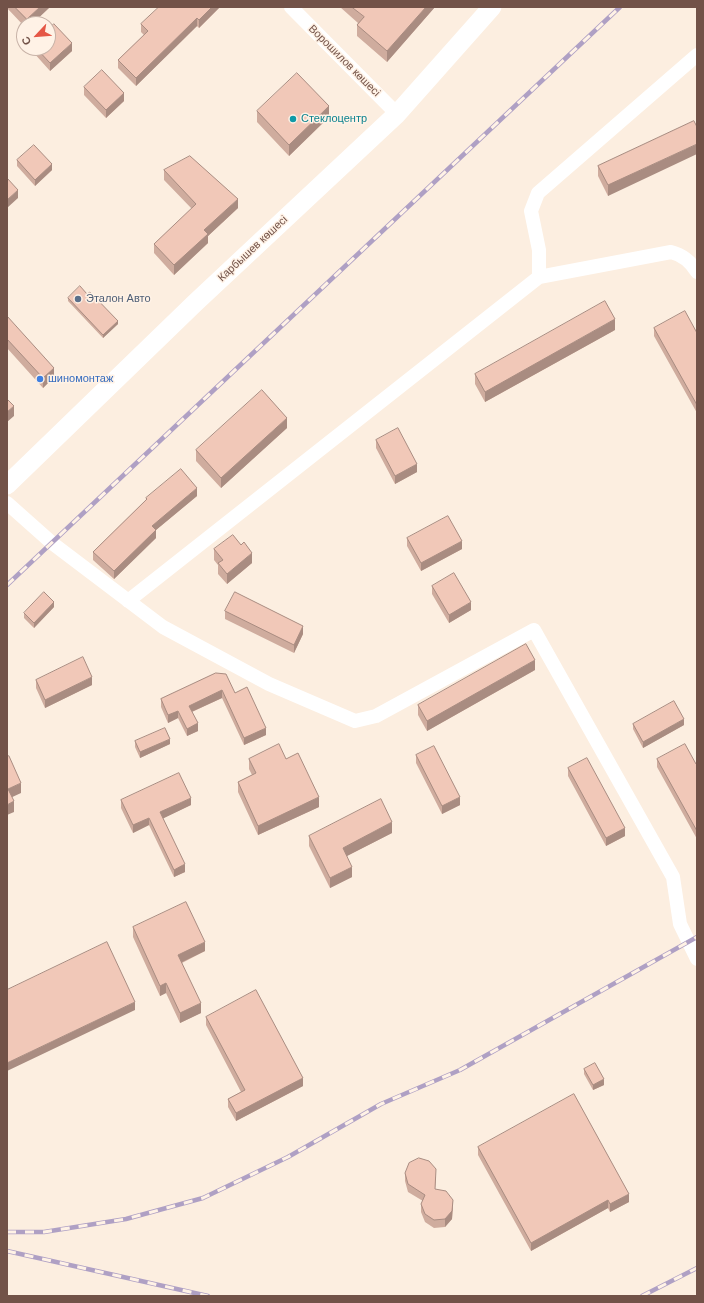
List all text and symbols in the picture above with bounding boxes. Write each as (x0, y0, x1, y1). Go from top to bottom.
north arrow (16, 16, 56, 56)
street label: Ворошилов көшесі (305, 22, 383, 100)
text: С (18, 34, 34, 47)
place label: Стеклоцентр (301, 112, 367, 126)
marker: Стеклоцентр (288, 114, 298, 124)
street label: Карбышев көшесі (215, 213, 291, 285)
place label: Эталон Авто (86, 292, 151, 306)
marker: Эталон Авто (73, 294, 83, 304)
place label: шиномонтаж (48, 372, 113, 386)
marker: шиномонтаж (35, 374, 45, 384)

